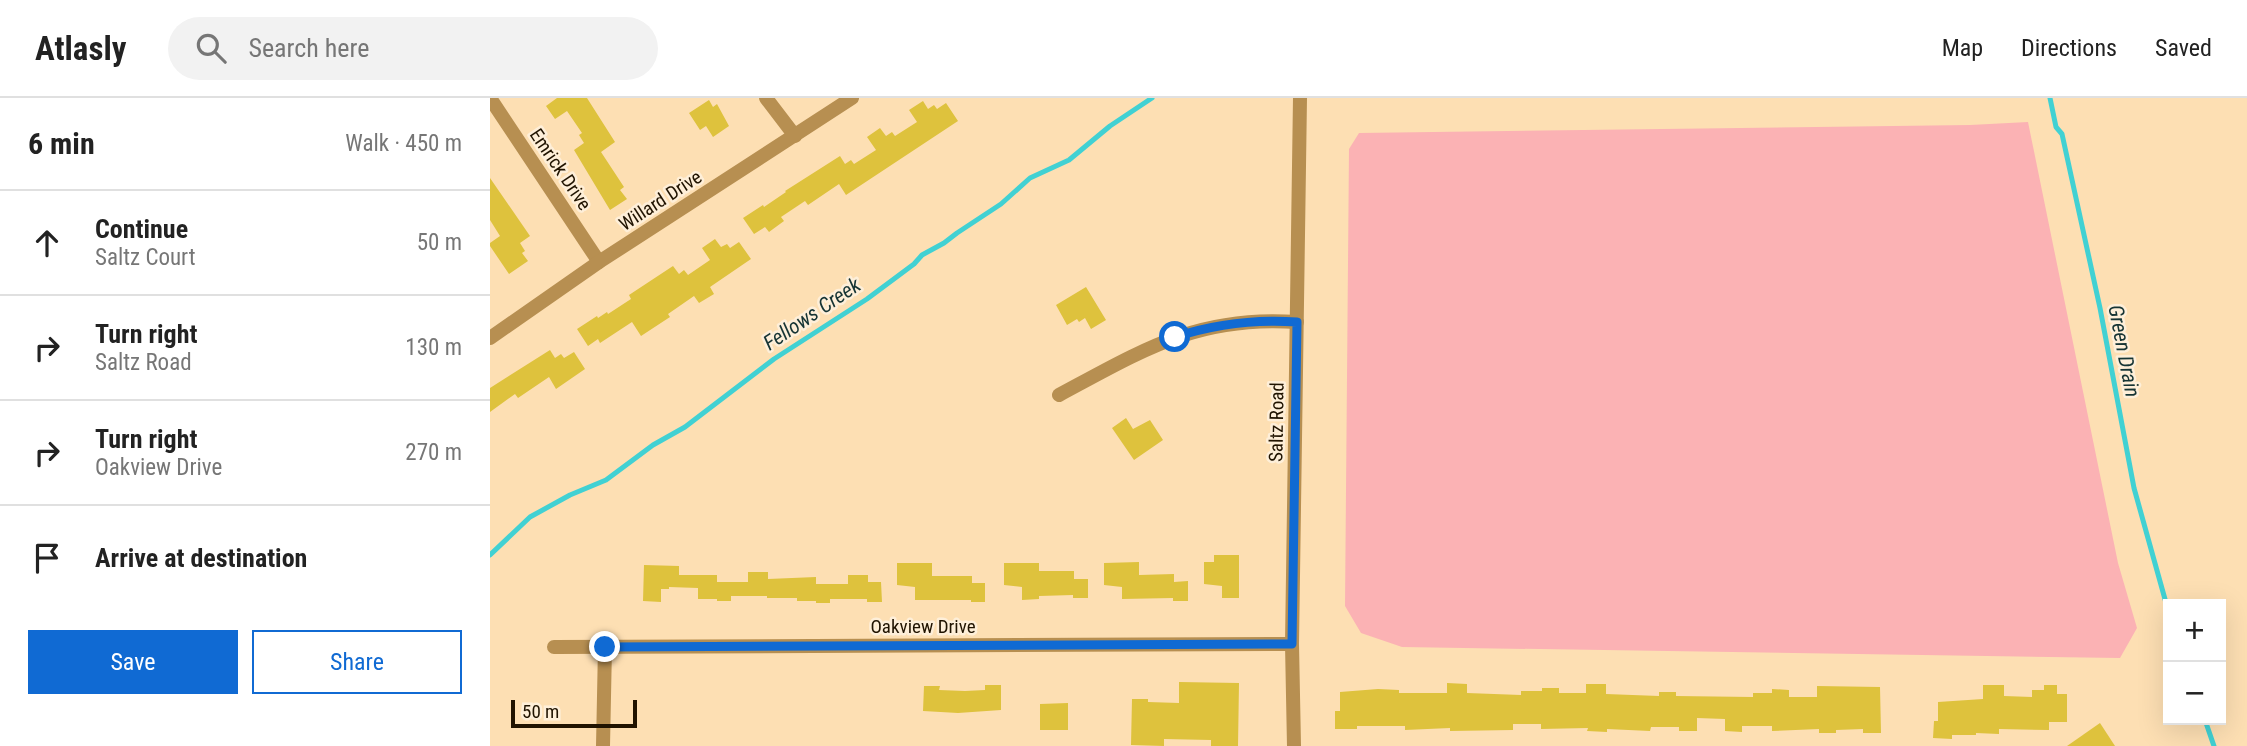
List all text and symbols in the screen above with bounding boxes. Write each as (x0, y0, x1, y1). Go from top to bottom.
search box (168, 17, 658, 80)
text: Atlasly (35, 29, 126, 68)
icon: search (192, 29, 230, 67)
text: Search here (248, 33, 369, 63)
text: Map (1942, 34, 1983, 62)
text: Directions (2021, 34, 2117, 62)
text: Saved (2155, 34, 2212, 62)
street label: Emrick Drive (525, 124, 596, 215)
text: 6 min (28, 126, 95, 161)
text: Walk · 450 m (345, 130, 462, 157)
street label: Willard Drive (615, 165, 706, 236)
text: Continue (95, 214, 188, 244)
icon: ahead (28, 224, 66, 262)
text: 50 m (417, 229, 462, 256)
text: Saltz Court (95, 244, 195, 271)
water label: Fellows Creek (759, 272, 866, 355)
water label: Green Drain (2103, 303, 2145, 399)
text: Turn right (95, 319, 197, 349)
route start (1159, 321, 1190, 352)
icon: right (28, 329, 66, 367)
text: 130 m (405, 334, 462, 361)
text: Saltz Road (95, 349, 192, 376)
street label: Saltz Road (1264, 382, 1289, 462)
text: Turn right (95, 424, 197, 454)
icon: right (28, 434, 66, 472)
text: 270 m (405, 439, 462, 466)
text: Oakview Drive (95, 454, 222, 481)
icon: arrive (28, 539, 66, 577)
text: Arrive at destination (95, 543, 307, 573)
map controls (2163, 599, 2226, 725)
button: + (2163, 599, 2226, 662)
street label: Oakview Drive (870, 615, 976, 638)
button: Save (28, 630, 238, 694)
button: Share (252, 630, 462, 694)
route end (589, 631, 620, 662)
button: − (2163, 662, 2226, 725)
scale bar (511, 697, 637, 729)
text: 50 m (522, 700, 559, 723)

